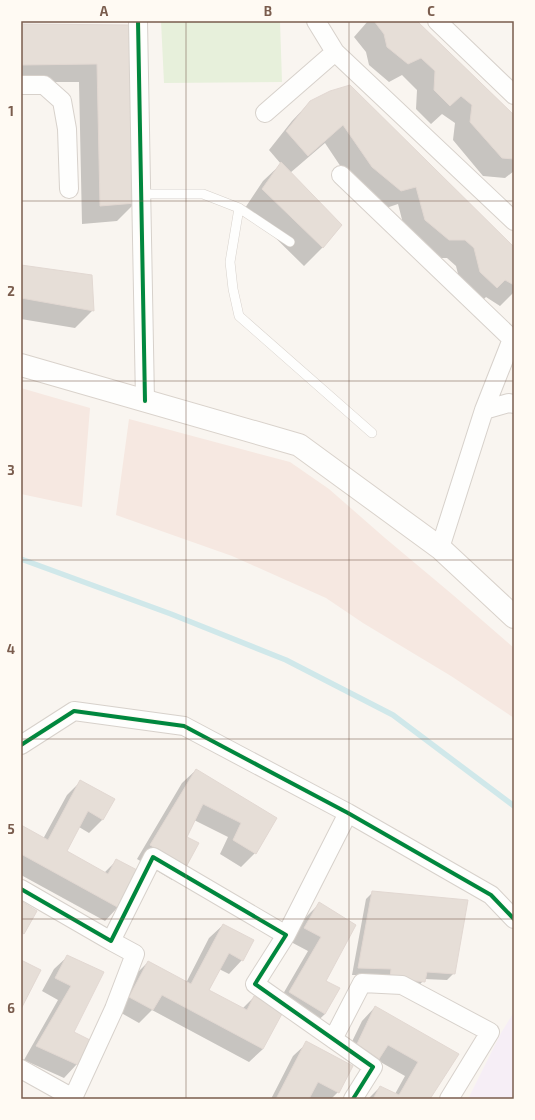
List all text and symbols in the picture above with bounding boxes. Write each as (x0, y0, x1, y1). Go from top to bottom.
text: A (100, 3, 109, 19)
text: B (264, 3, 272, 19)
text: C (427, 3, 435, 19)
text: 1 (8, 103, 14, 119)
text: 2 (7, 283, 15, 299)
text: 3 (7, 462, 15, 478)
text: 4 (7, 641, 15, 657)
text: 5 (7, 821, 15, 837)
text: 6 (7, 1000, 15, 1016)

